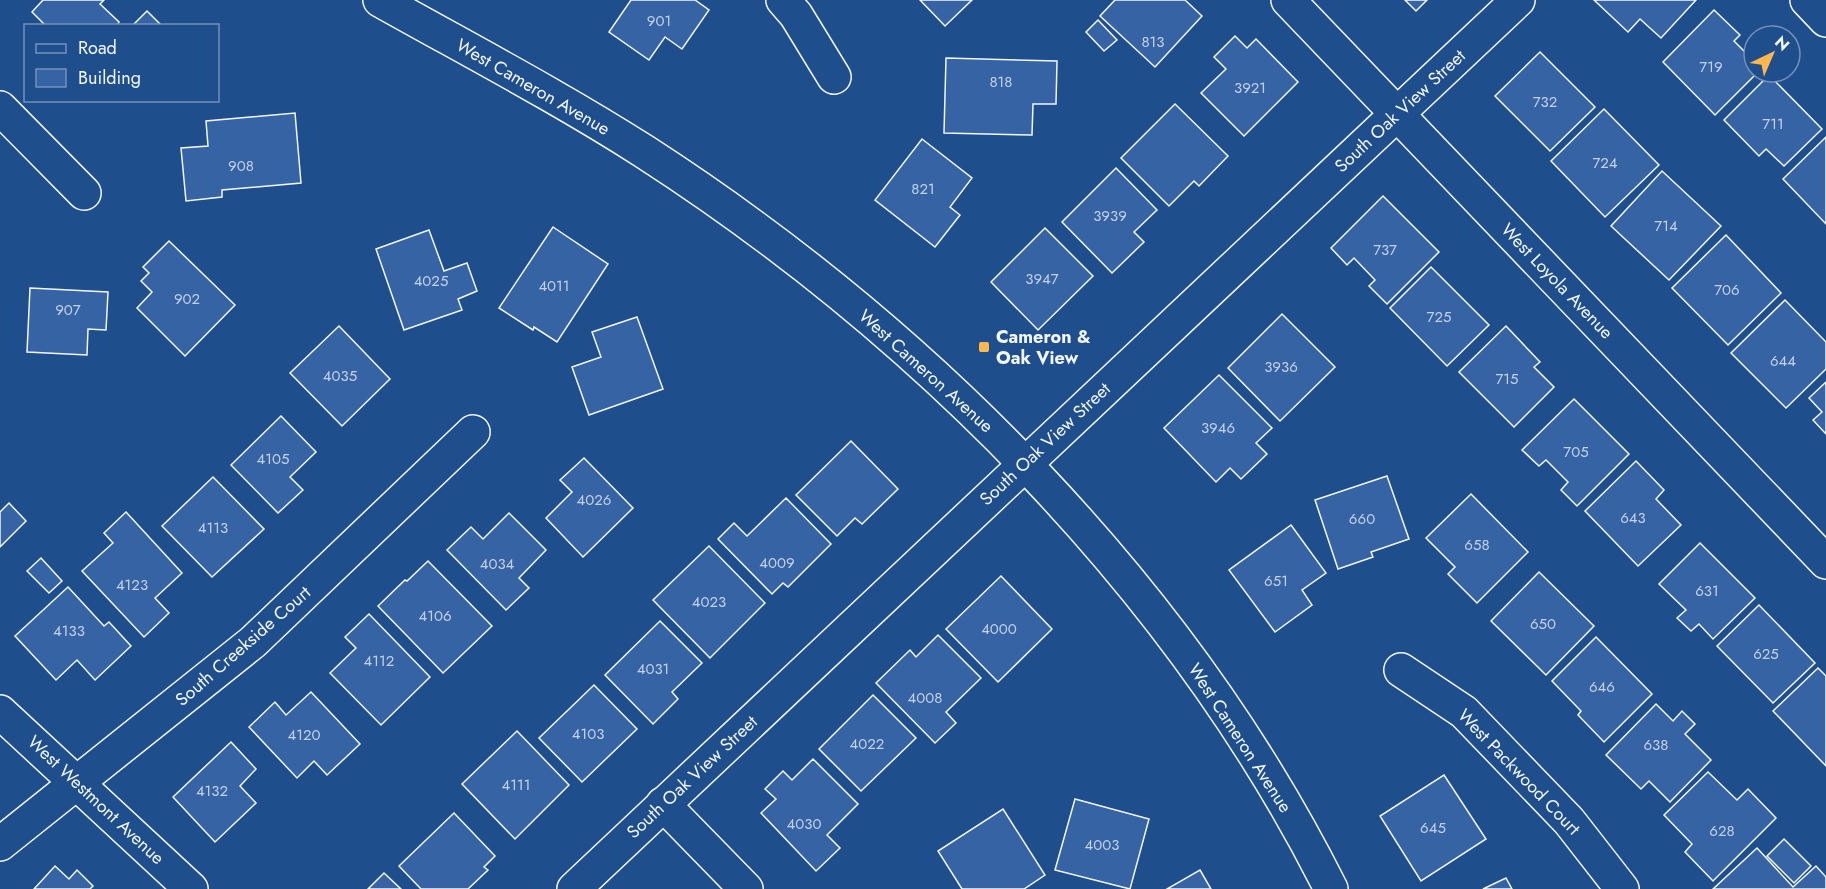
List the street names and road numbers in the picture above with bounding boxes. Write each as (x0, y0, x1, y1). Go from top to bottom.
street label: West Cameron Avenue (451, 32, 615, 142)
street label: South Oak View Street (1329, 43, 1472, 179)
street label: West Loyola Avenue (1495, 217, 1619, 345)
street label: West Cameron Avenue (853, 303, 999, 439)
street label: South Oak View Street (974, 376, 1117, 512)
street label: South Creekside Court (170, 579, 317, 712)
street label: West Cameron Avenue (1182, 658, 1298, 818)
street label: West Packwood Court (1452, 703, 1587, 842)
street label: South Oak View Street (621, 709, 764, 845)
street label: West Westmont Avenue (22, 729, 170, 871)

